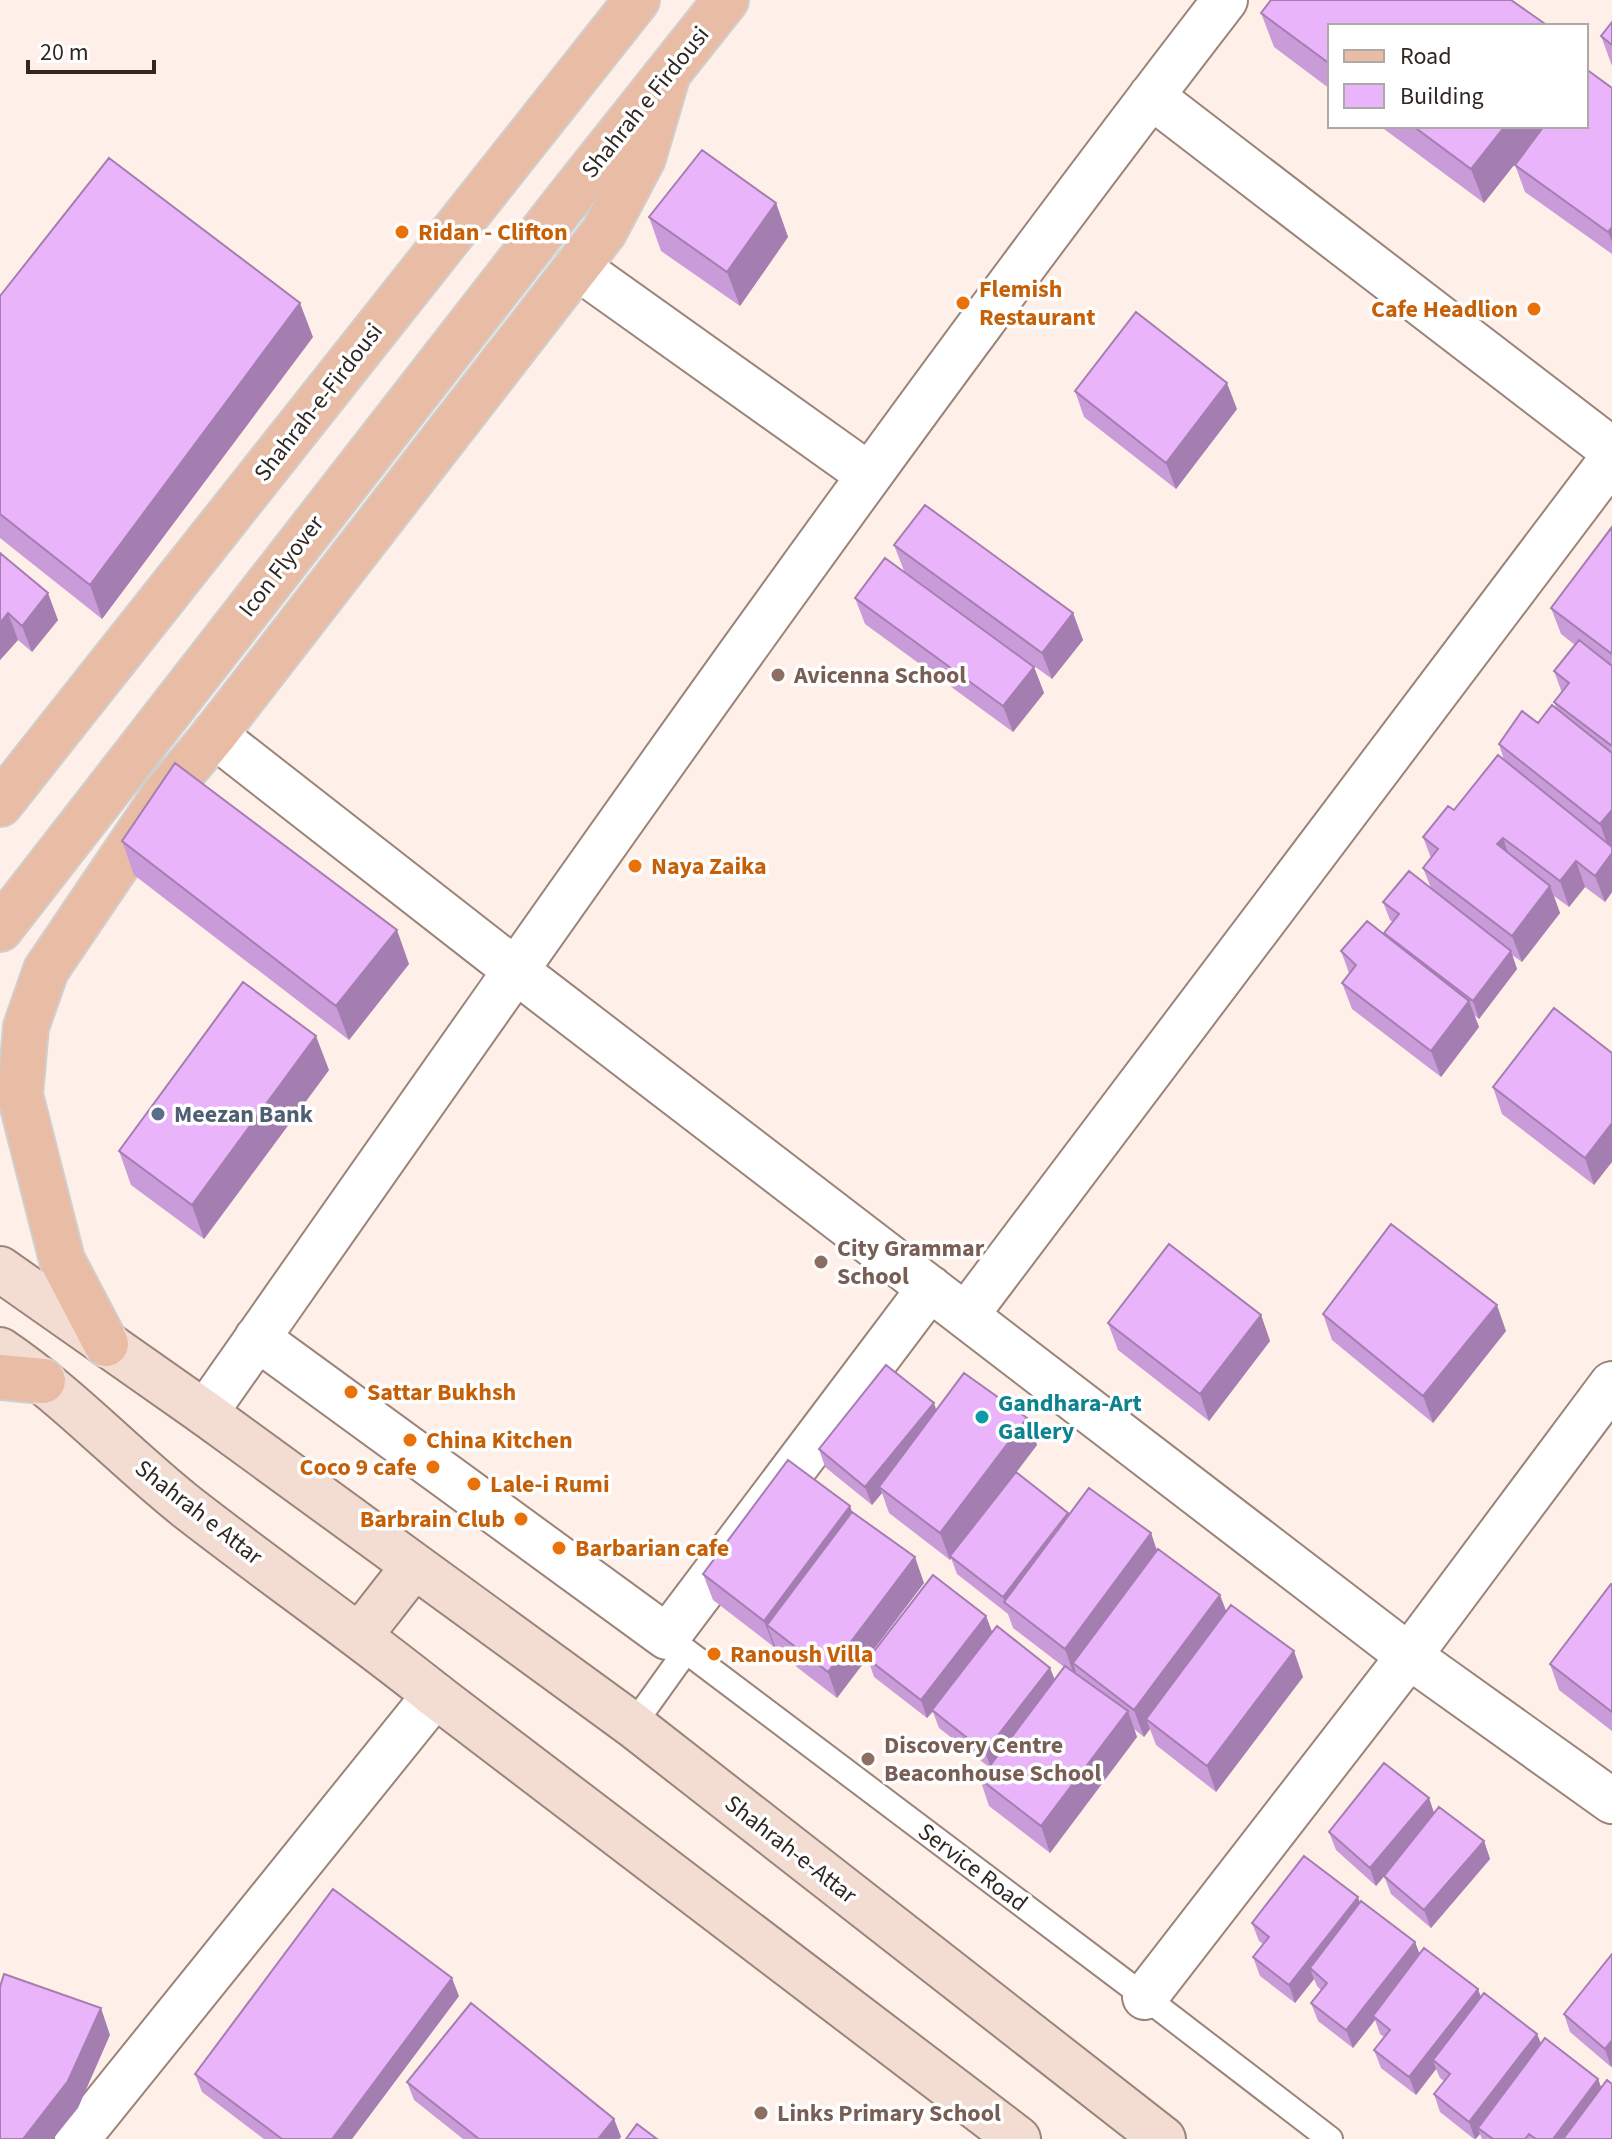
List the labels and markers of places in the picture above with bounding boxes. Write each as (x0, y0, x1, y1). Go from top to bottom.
place label: Ridan - Clifton (418, 215, 568, 250)
marker: Ridan - Clifton (393, 223, 411, 241)
place label: Flemish Restaurant (979, 272, 1095, 335)
place label: Cafe Headlion (1371, 292, 1518, 327)
marker: Flemish Restaurant (954, 294, 972, 312)
marker: Cafe Headlion (1525, 300, 1543, 318)
place label: Avicenna School (793, 658, 966, 693)
marker: Avicenna School (769, 666, 787, 684)
place label: Naya Zaika (651, 849, 767, 884)
marker: Naya Zaika (626, 857, 644, 875)
place label: Meezan Bank (174, 1097, 314, 1132)
marker: Meezan Bank (149, 1105, 167, 1123)
place label: City Grammar School (837, 1231, 985, 1294)
marker: City Grammar School (812, 1253, 830, 1271)
place label: Sattar Bukhsh (367, 1375, 516, 1410)
marker: Sattar Bukhsh (342, 1383, 360, 1401)
place label: Gandhara-Art Gallery (998, 1386, 1142, 1449)
marker: Gandhara-Art Gallery (973, 1408, 991, 1426)
place label: China Kitchen (426, 1423, 573, 1458)
marker: China Kitchen (401, 1431, 419, 1449)
place label: Coco 9 cafe (300, 1450, 417, 1485)
marker: Coco 9 cafe (424, 1458, 442, 1476)
place label: Lale-i Rumi (490, 1467, 610, 1502)
marker: Lale-i Rumi (465, 1475, 483, 1493)
place label: Barbrain Club (360, 1502, 505, 1537)
marker: Barbrain Club (512, 1510, 530, 1528)
place label: Barbarian cafe (575, 1531, 729, 1566)
marker: Barbarian cafe (550, 1539, 568, 1557)
place label: Ranoush Villa (730, 1637, 873, 1672)
marker: Ranoush Villa (705, 1645, 723, 1663)
place label: Discovery Centre Beaconhouse School (884, 1728, 1101, 1791)
marker: Discovery Centre Beaconhouse School (859, 1750, 877, 1768)
place label: Links Primary School (777, 2096, 1001, 2131)
marker: Links Primary School (752, 2104, 770, 2122)

